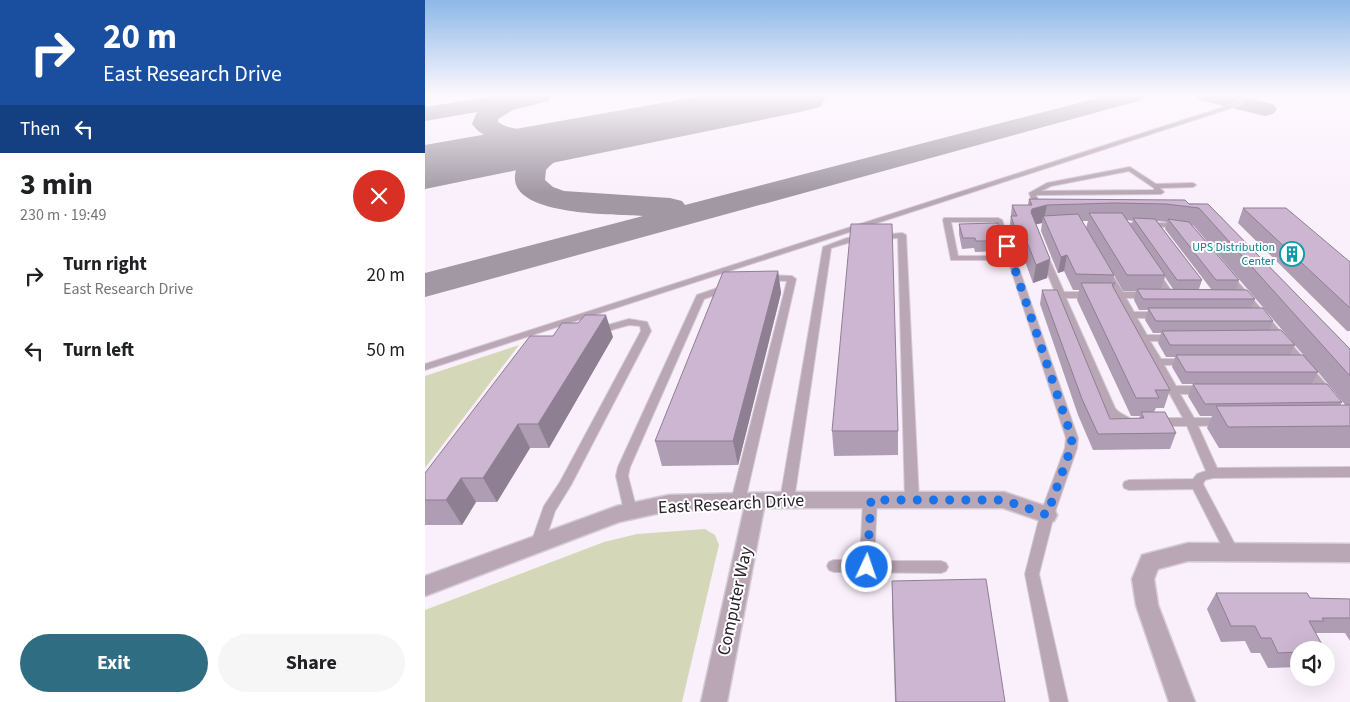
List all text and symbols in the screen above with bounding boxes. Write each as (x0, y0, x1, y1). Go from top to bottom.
text: 20 m (103, 12, 177, 62)
icon: right (20, 20, 85, 85)
text: East Research Drive (103, 58, 282, 90)
icon: left (70, 115, 98, 143)
text: Then (20, 116, 60, 143)
text: 3 min (20, 163, 93, 206)
button: close (353, 170, 405, 222)
text: 230 m · 19:49 (20, 204, 107, 226)
pin (986, 225, 1028, 267)
icon: arrive (993, 232, 1021, 260)
place label: UPS Distribution Center (1192, 239, 1276, 270)
building icon: UPS Distribution Center (1279, 241, 1305, 267)
text: Turn right (63, 251, 147, 278)
icon: right (20, 262, 48, 290)
text: 20 m (367, 262, 405, 289)
text: East Research Drive (63, 278, 193, 300)
icon: left (20, 337, 48, 365)
text: Turn left (63, 337, 134, 364)
text: 50 m (367, 337, 405, 364)
street label: East Research Drive (657, 488, 805, 520)
position arrow (840, 540, 892, 592)
street label: Computer Way (711, 544, 759, 658)
button: Exit (20, 634, 208, 692)
button: Share (218, 634, 405, 692)
map controls (1290, 641, 1335, 686)
button: sound (1290, 641, 1335, 686)

